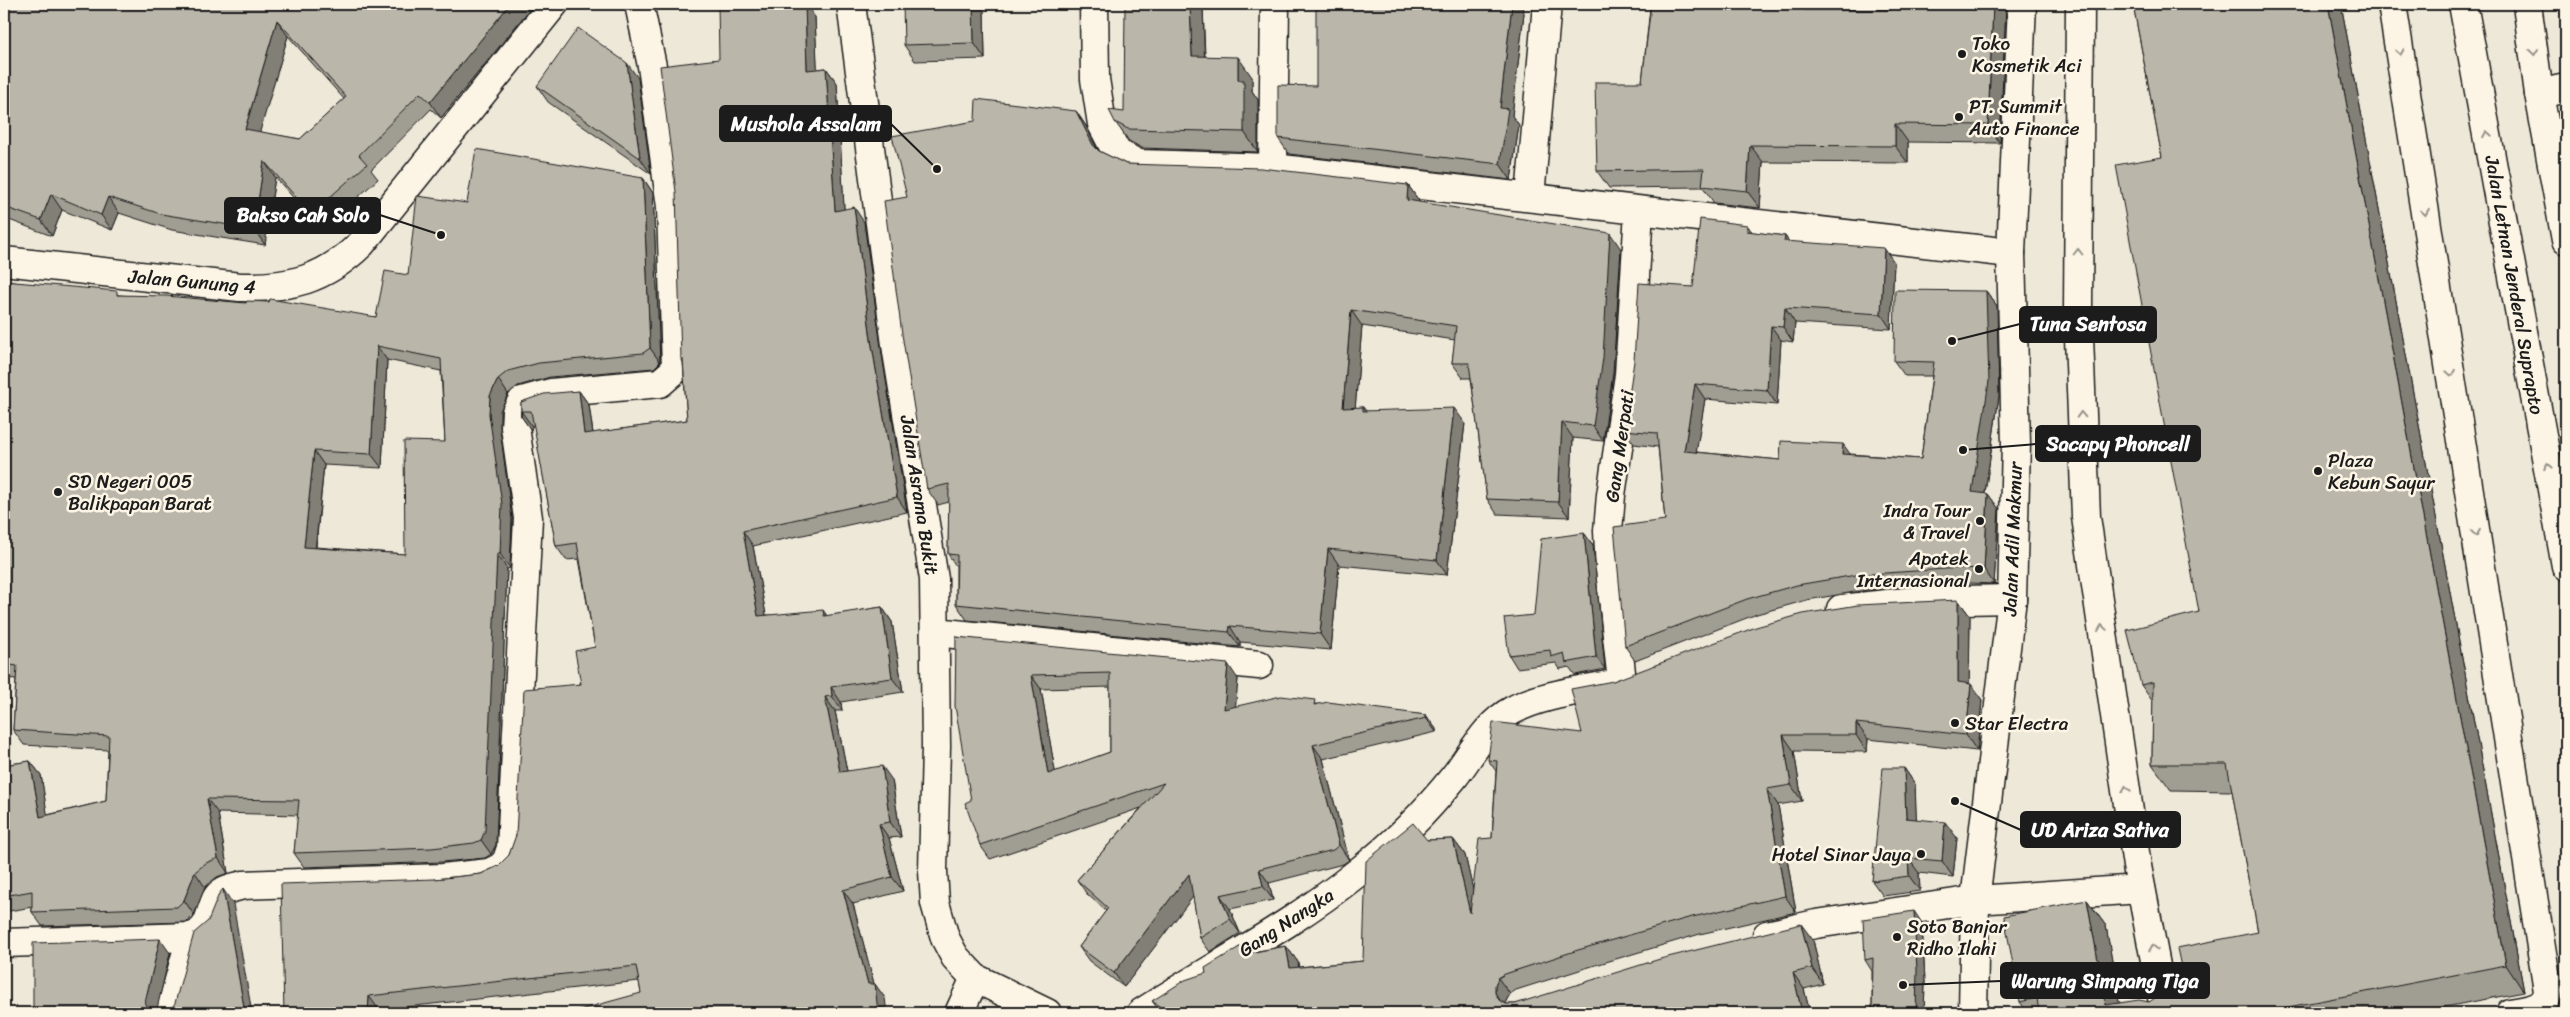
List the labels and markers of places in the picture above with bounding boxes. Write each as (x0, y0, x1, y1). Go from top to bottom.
place label: Toko Kosmetik Aci (1972, 27, 2082, 82)
marker: Toko Kosmetik Aci (1956, 48, 1968, 60)
place label: PT. Summit Auto Finance (1968, 90, 2080, 145)
callout: Mushola Assalam (720, 106, 891, 141)
marker: PT. Summit Auto Finance (1953, 111, 1965, 123)
callout: Bakso Cah Solo (225, 198, 380, 233)
callout: Tuna Sentosa (2020, 307, 2156, 342)
callout: Sacapy Phoncell (2036, 426, 2200, 461)
place label: Plaza Kebun Sayur (2328, 444, 2435, 499)
place label: SD Negeri 005 Balikpapan Barat (68, 465, 212, 520)
marker: Plaza Kebun Sayur (2312, 465, 2324, 477)
marker: SD Negeri 005 Balikpapan Barat (52, 486, 64, 498)
place label: Indra Tour & Travel (1882, 494, 1971, 549)
marker: Indra Tour & Travel (1974, 515, 1986, 527)
place label: Apotek Internasional (1856, 542, 1970, 597)
marker: Apotek Internasional (1973, 563, 1985, 575)
place label: Star Electra (1965, 707, 2069, 740)
marker: Star Electra (1949, 717, 1961, 729)
callout: UD Ariza Sativa (2021, 812, 2180, 847)
place label: Hotel Sinar Jaya (1772, 838, 1911, 871)
marker: Hotel Sinar Jaya (1915, 848, 1927, 860)
place label: Soto Banjar Ridho Ilahi (1907, 910, 2008, 965)
marker: Soto Banjar Ridho Ilahi (1891, 931, 1903, 943)
callout: Warung Simpang Tiga (2001, 963, 2209, 998)

